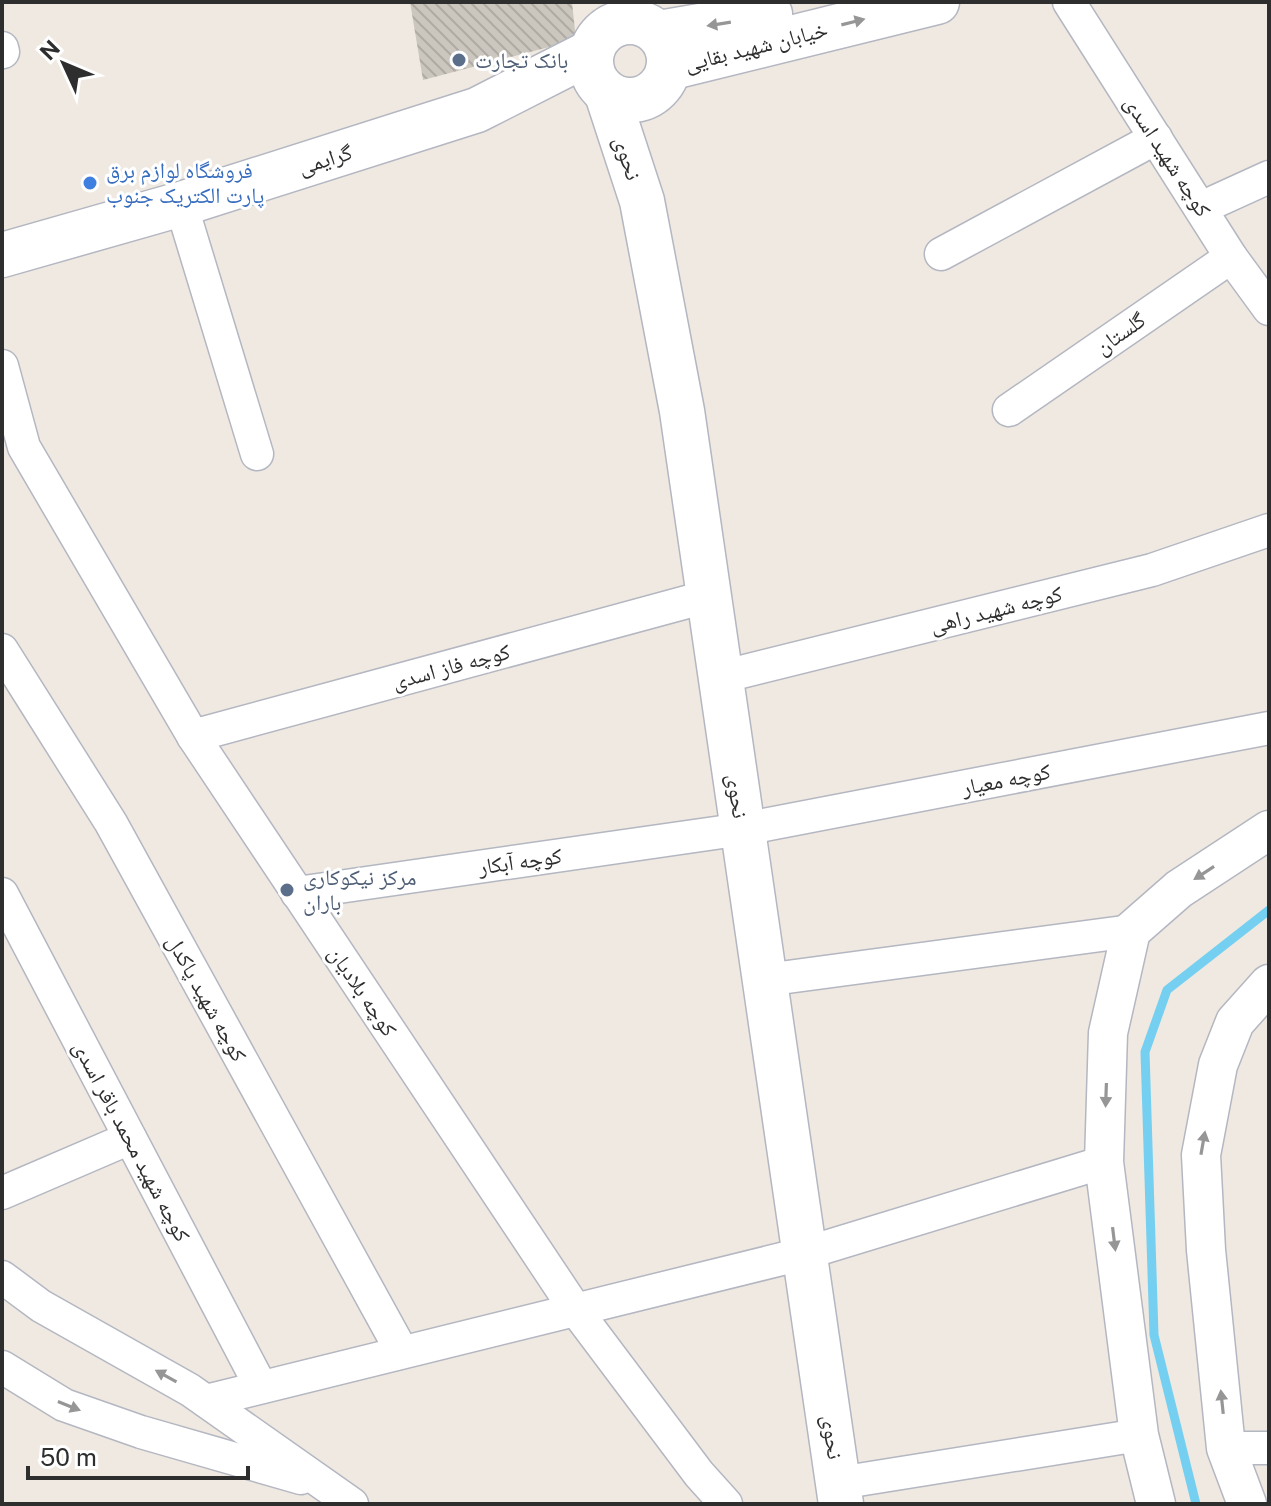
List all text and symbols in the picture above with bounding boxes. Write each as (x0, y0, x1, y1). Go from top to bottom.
street label: خیابان شهید بقایی (682, 16, 831, 77)
one-way arrow (841, 16, 866, 28)
one-way arrow (706, 18, 731, 31)
north arrow (24, 24, 104, 104)
text: N (34, 35, 65, 65)
place label: بانک تجارت (475, 47, 568, 73)
marker: بانک تجارت (450, 51, 468, 69)
street label: کوچه شهید اسدی (1118, 91, 1217, 222)
street label: نحوی (608, 133, 647, 184)
street label: گرایمی (295, 139, 355, 180)
place label: فروشگاه لوازم برق پارت الکتریک جنوب (106, 157, 264, 209)
marker: فروشگاه لوازم برق پارت الکتریک جنوب (81, 174, 99, 192)
street label: گلستان (1090, 306, 1151, 360)
street label: کوچه شهید راهی (927, 580, 1065, 639)
street label: کوچه فاز اسدی (389, 638, 513, 695)
street label: کوچه معیار (958, 758, 1053, 801)
street label: نحوی (721, 772, 754, 820)
street label: کوچه آبکار (476, 842, 564, 881)
place label: مرکز نیکوکاری باران (303, 864, 416, 916)
one-way arrow (1193, 865, 1215, 880)
marker: مرکز نیکوکاری باران (278, 881, 296, 899)
street label: کوچه شهید پاکدل (160, 930, 253, 1067)
street label: کوچه بلادیان (323, 941, 403, 1042)
street label: کوچه شهید محمد باقر اسدی (67, 1036, 196, 1246)
one-way arrow (1100, 1083, 1112, 1108)
one-way arrow (1198, 1130, 1210, 1155)
one-way arrow (1108, 1227, 1121, 1252)
one-way arrow (155, 1370, 177, 1384)
one-way arrow (1215, 1389, 1228, 1414)
one-way arrow (57, 1400, 81, 1413)
street label: نحوی (816, 1413, 849, 1461)
scale bar (28, 1430, 248, 1480)
text: 50 m (40, 1443, 97, 1471)

